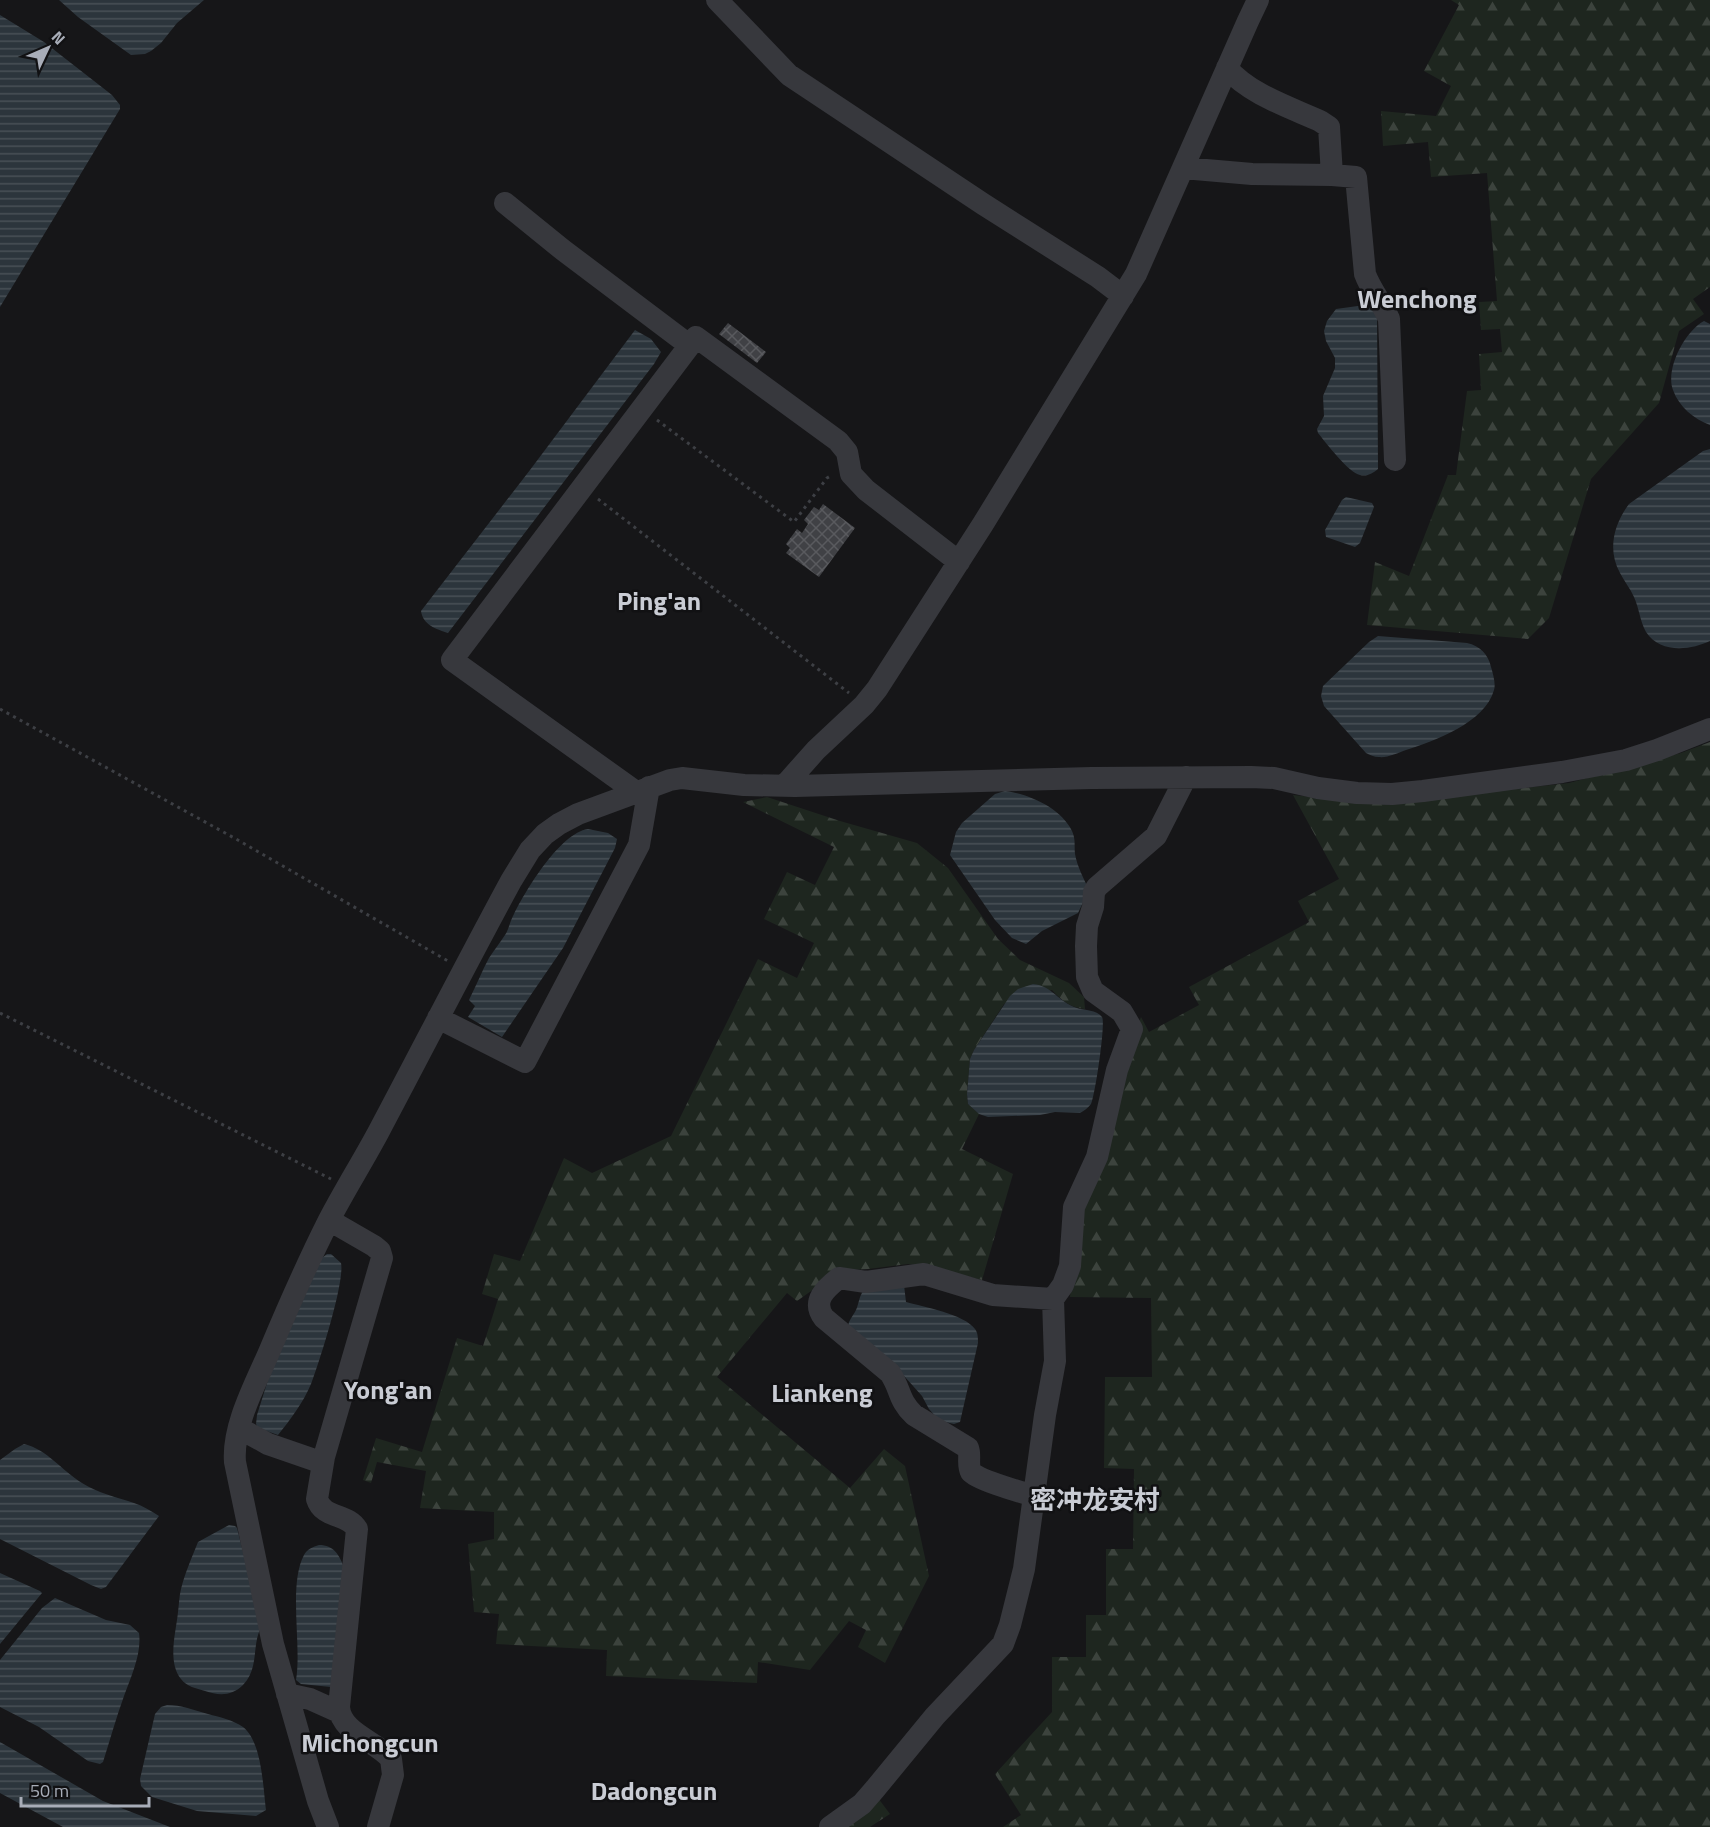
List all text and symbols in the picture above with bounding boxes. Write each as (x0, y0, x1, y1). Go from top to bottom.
north arrow (18, 18, 78, 78)
text: N (46, 25, 71, 50)
district label: Wenchong (1357, 279, 1477, 318)
district label: Ping'an (617, 581, 701, 620)
district label: Yong'an (344, 1370, 432, 1409)
district label: Liankeng (771, 1373, 873, 1412)
district label: 密冲龙安村 (1030, 1480, 1160, 1519)
district label: Michongcun (301, 1723, 439, 1762)
scale bar (21, 1770, 148, 1808)
district label: Dadongcun (591, 1771, 717, 1810)
text: 50 m (30, 1777, 69, 1804)

